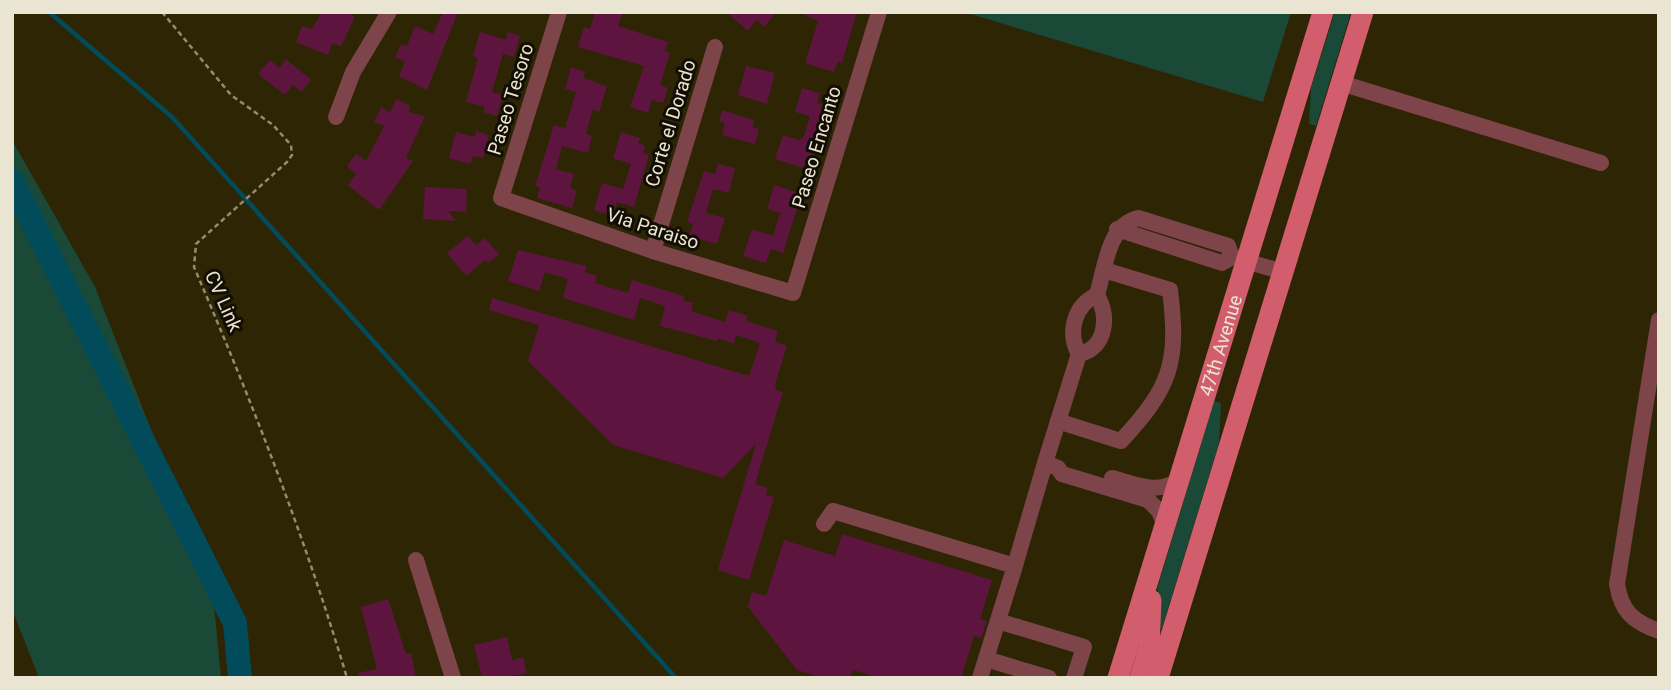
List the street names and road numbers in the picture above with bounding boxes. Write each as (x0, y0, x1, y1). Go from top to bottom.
street label: Paseo Tesoro (483, 41, 538, 158)
street label: Corte el Dorado (640, 57, 701, 190)
street label: Paseo Encanto (787, 83, 846, 211)
street label: Via Paraiso (604, 203, 702, 254)
street label: CV Link (200, 267, 247, 336)
street label: 47th Avenue (1194, 292, 1247, 399)

